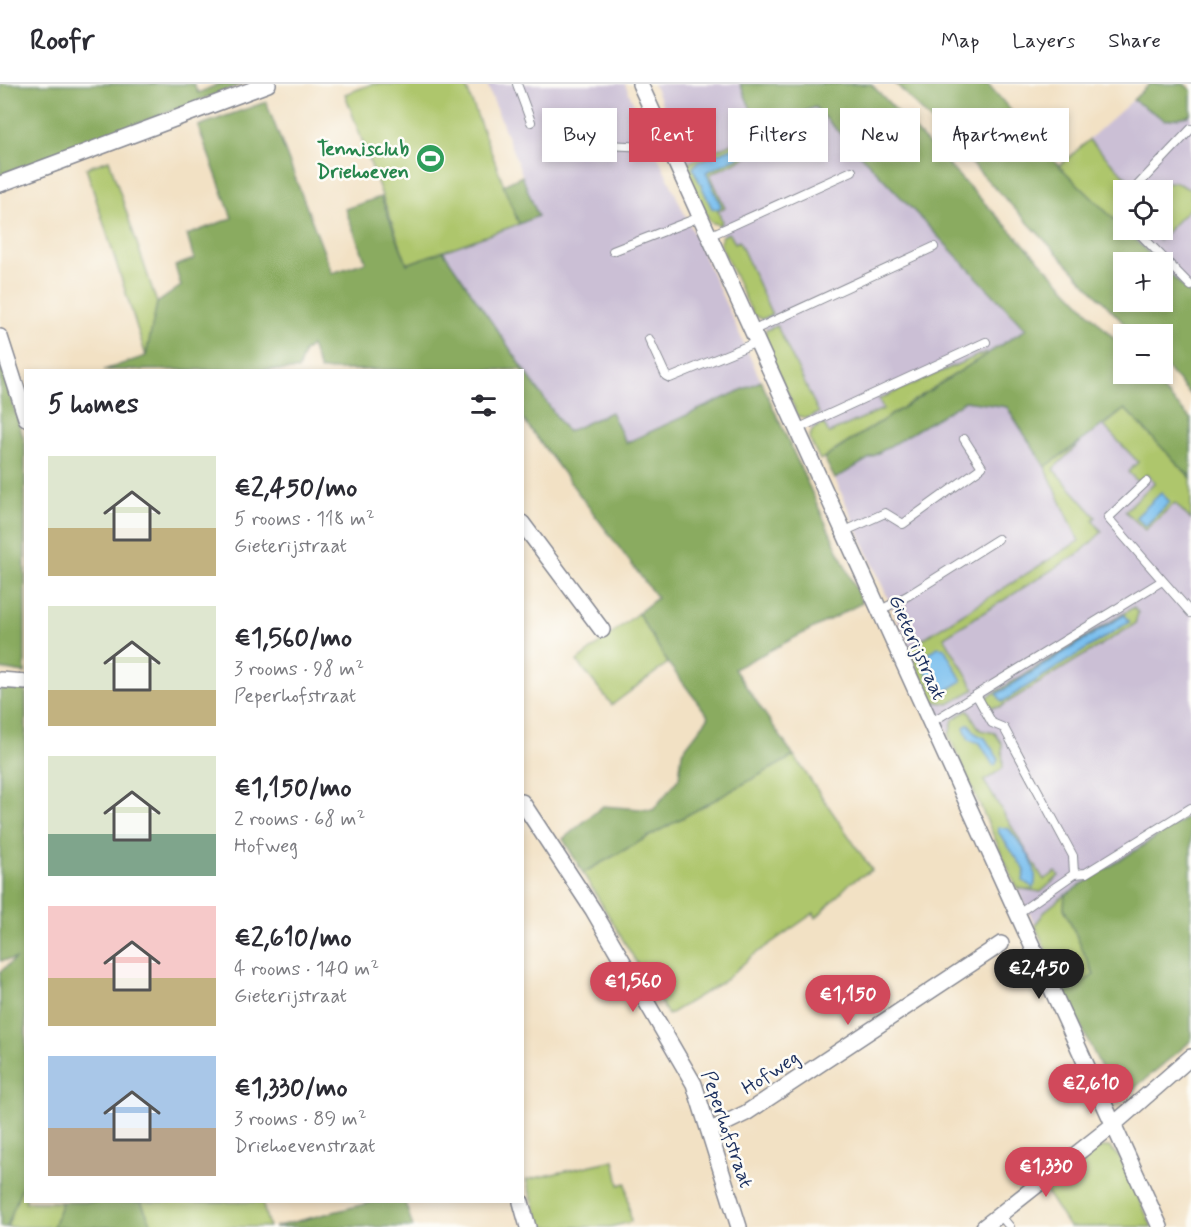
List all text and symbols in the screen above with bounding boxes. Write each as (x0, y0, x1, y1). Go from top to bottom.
text: Roofr (30, 23, 94, 60)
text: Map (941, 27, 979, 55)
text: Layers (1012, 27, 1075, 55)
text: Share (1108, 27, 1161, 55)
chip: Buy (542, 108, 617, 162)
chip: Rent (629, 108, 716, 162)
chip: Filters (728, 108, 828, 162)
chip: New (840, 108, 920, 162)
chip: Apartment (932, 108, 1069, 162)
place label: Tennisclub Driehoeven (316, 136, 409, 186)
sports icon: Tennisclub Driehoeven (414, 143, 446, 175)
map controls (1113, 180, 1173, 384)
button: locate (1113, 180, 1173, 240)
button: + (1113, 252, 1173, 312)
button: − (1113, 324, 1173, 384)
text: 5 homes (48, 388, 139, 422)
icon: filters (467, 389, 500, 422)
text: €2,450/mo (234, 472, 357, 506)
icon: home (96, 480, 168, 552)
text: 5 rooms · 118 m² (234, 506, 375, 533)
text: Gieterijstraat (234, 533, 347, 560)
street label: Gieterijstraat (881, 591, 952, 705)
text: €1,560/mo (234, 622, 352, 656)
icon: home (96, 630, 168, 702)
text: 3 rooms · 98 m² (234, 656, 364, 683)
text: Peperhofstraat (234, 683, 356, 710)
text: €1,150/mo (234, 772, 352, 806)
icon: home (96, 780, 168, 852)
text: 2 rooms · 68 m² (234, 806, 365, 833)
text: Hofweg (234, 833, 298, 860)
text: €2,610/mo (234, 922, 352, 956)
icon: home (96, 930, 168, 1002)
pin: €2,450 (990, 949, 1088, 1000)
text: €2,450 (1008, 955, 1070, 982)
text: 4 rooms · 140 m² (234, 956, 379, 983)
pin: €1,560 (584, 962, 682, 1013)
text: €1,560 (604, 968, 662, 995)
pin: €1,150 (799, 975, 897, 1026)
text: €1,150 (819, 981, 877, 1008)
text: Gieterijstraat (234, 983, 347, 1010)
street label: Hofweg (737, 1045, 805, 1102)
pin: €2,610 (1042, 1064, 1140, 1115)
street label: Peperhofstraat (694, 1067, 759, 1192)
text: €2,610 (1062, 1070, 1120, 1097)
text: €1,330/mo (234, 1072, 348, 1106)
icon: home (96, 1080, 168, 1152)
text: 3 rooms · 89 m² (234, 1106, 367, 1133)
text: Driehoevenstraat (234, 1133, 376, 1160)
pin: €1,330 (997, 1147, 1095, 1198)
text: €1,330 (1019, 1153, 1073, 1180)

